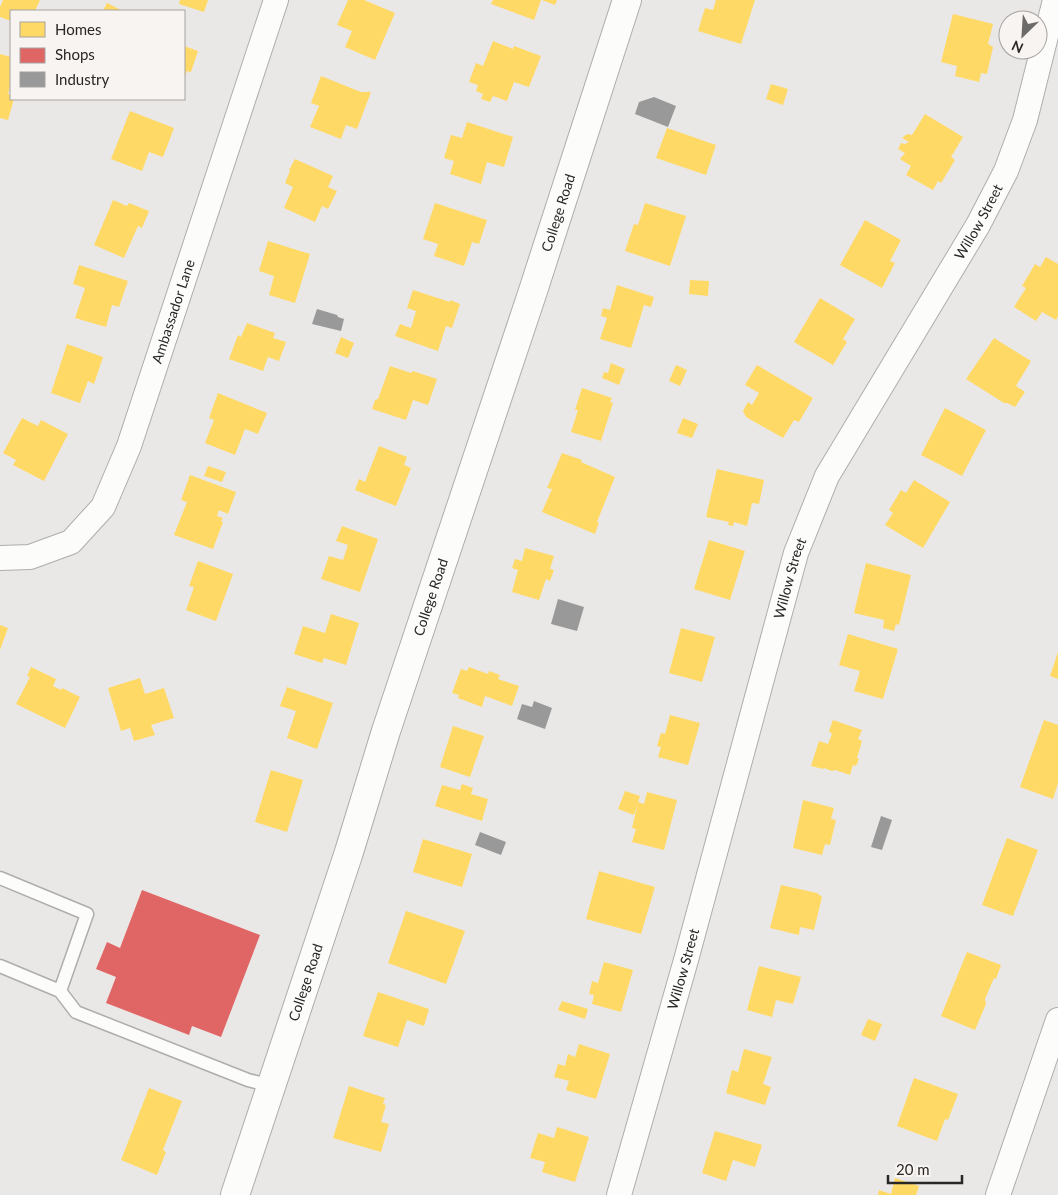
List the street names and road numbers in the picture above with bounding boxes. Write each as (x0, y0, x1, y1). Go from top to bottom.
street label: College Road (537, 172, 578, 254)
street label: Willow Street (950, 181, 1006, 262)
street label: Ambassador Lane (148, 257, 198, 366)
street label: Willow Street (770, 535, 809, 620)
street label: College Road (409, 556, 451, 638)
street label: Willow Street (663, 926, 702, 1011)
street label: College Road (284, 941, 326, 1023)

